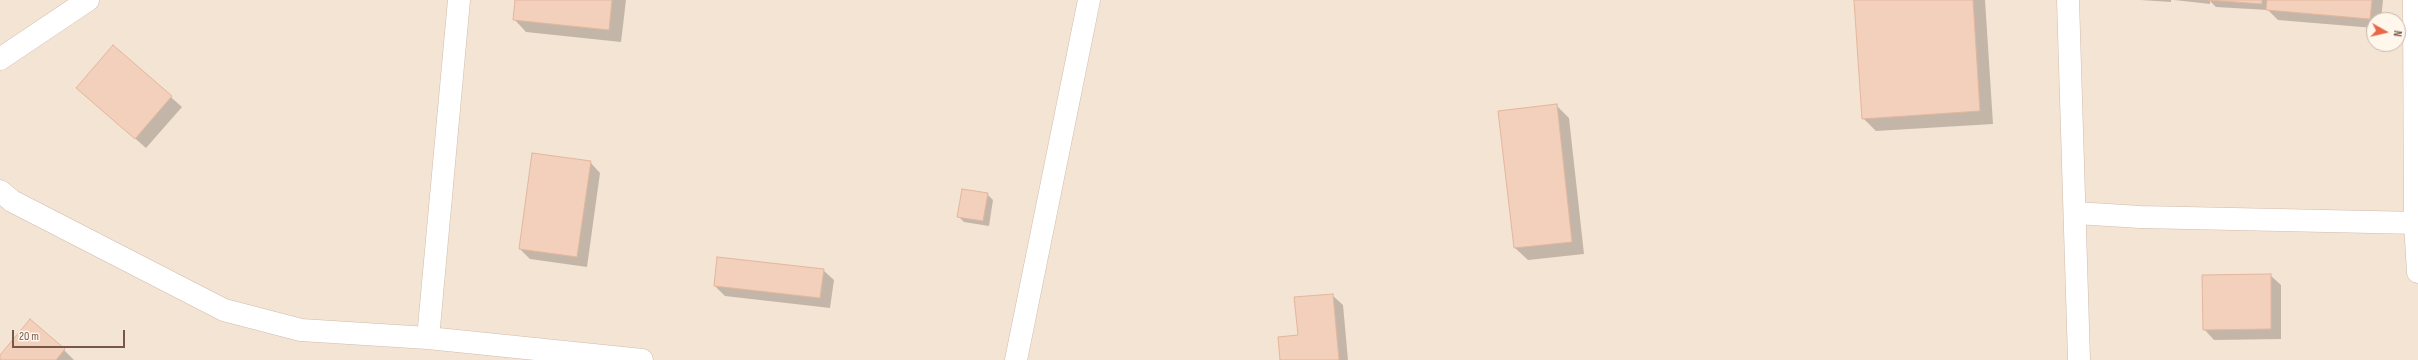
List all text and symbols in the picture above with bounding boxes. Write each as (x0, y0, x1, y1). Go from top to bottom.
north arrow (2366, 12, 2406, 52)
text: N (2391, 30, 2404, 37)
scale bar (14, 322, 127, 348)
text: 20 m (19, 329, 39, 344)

